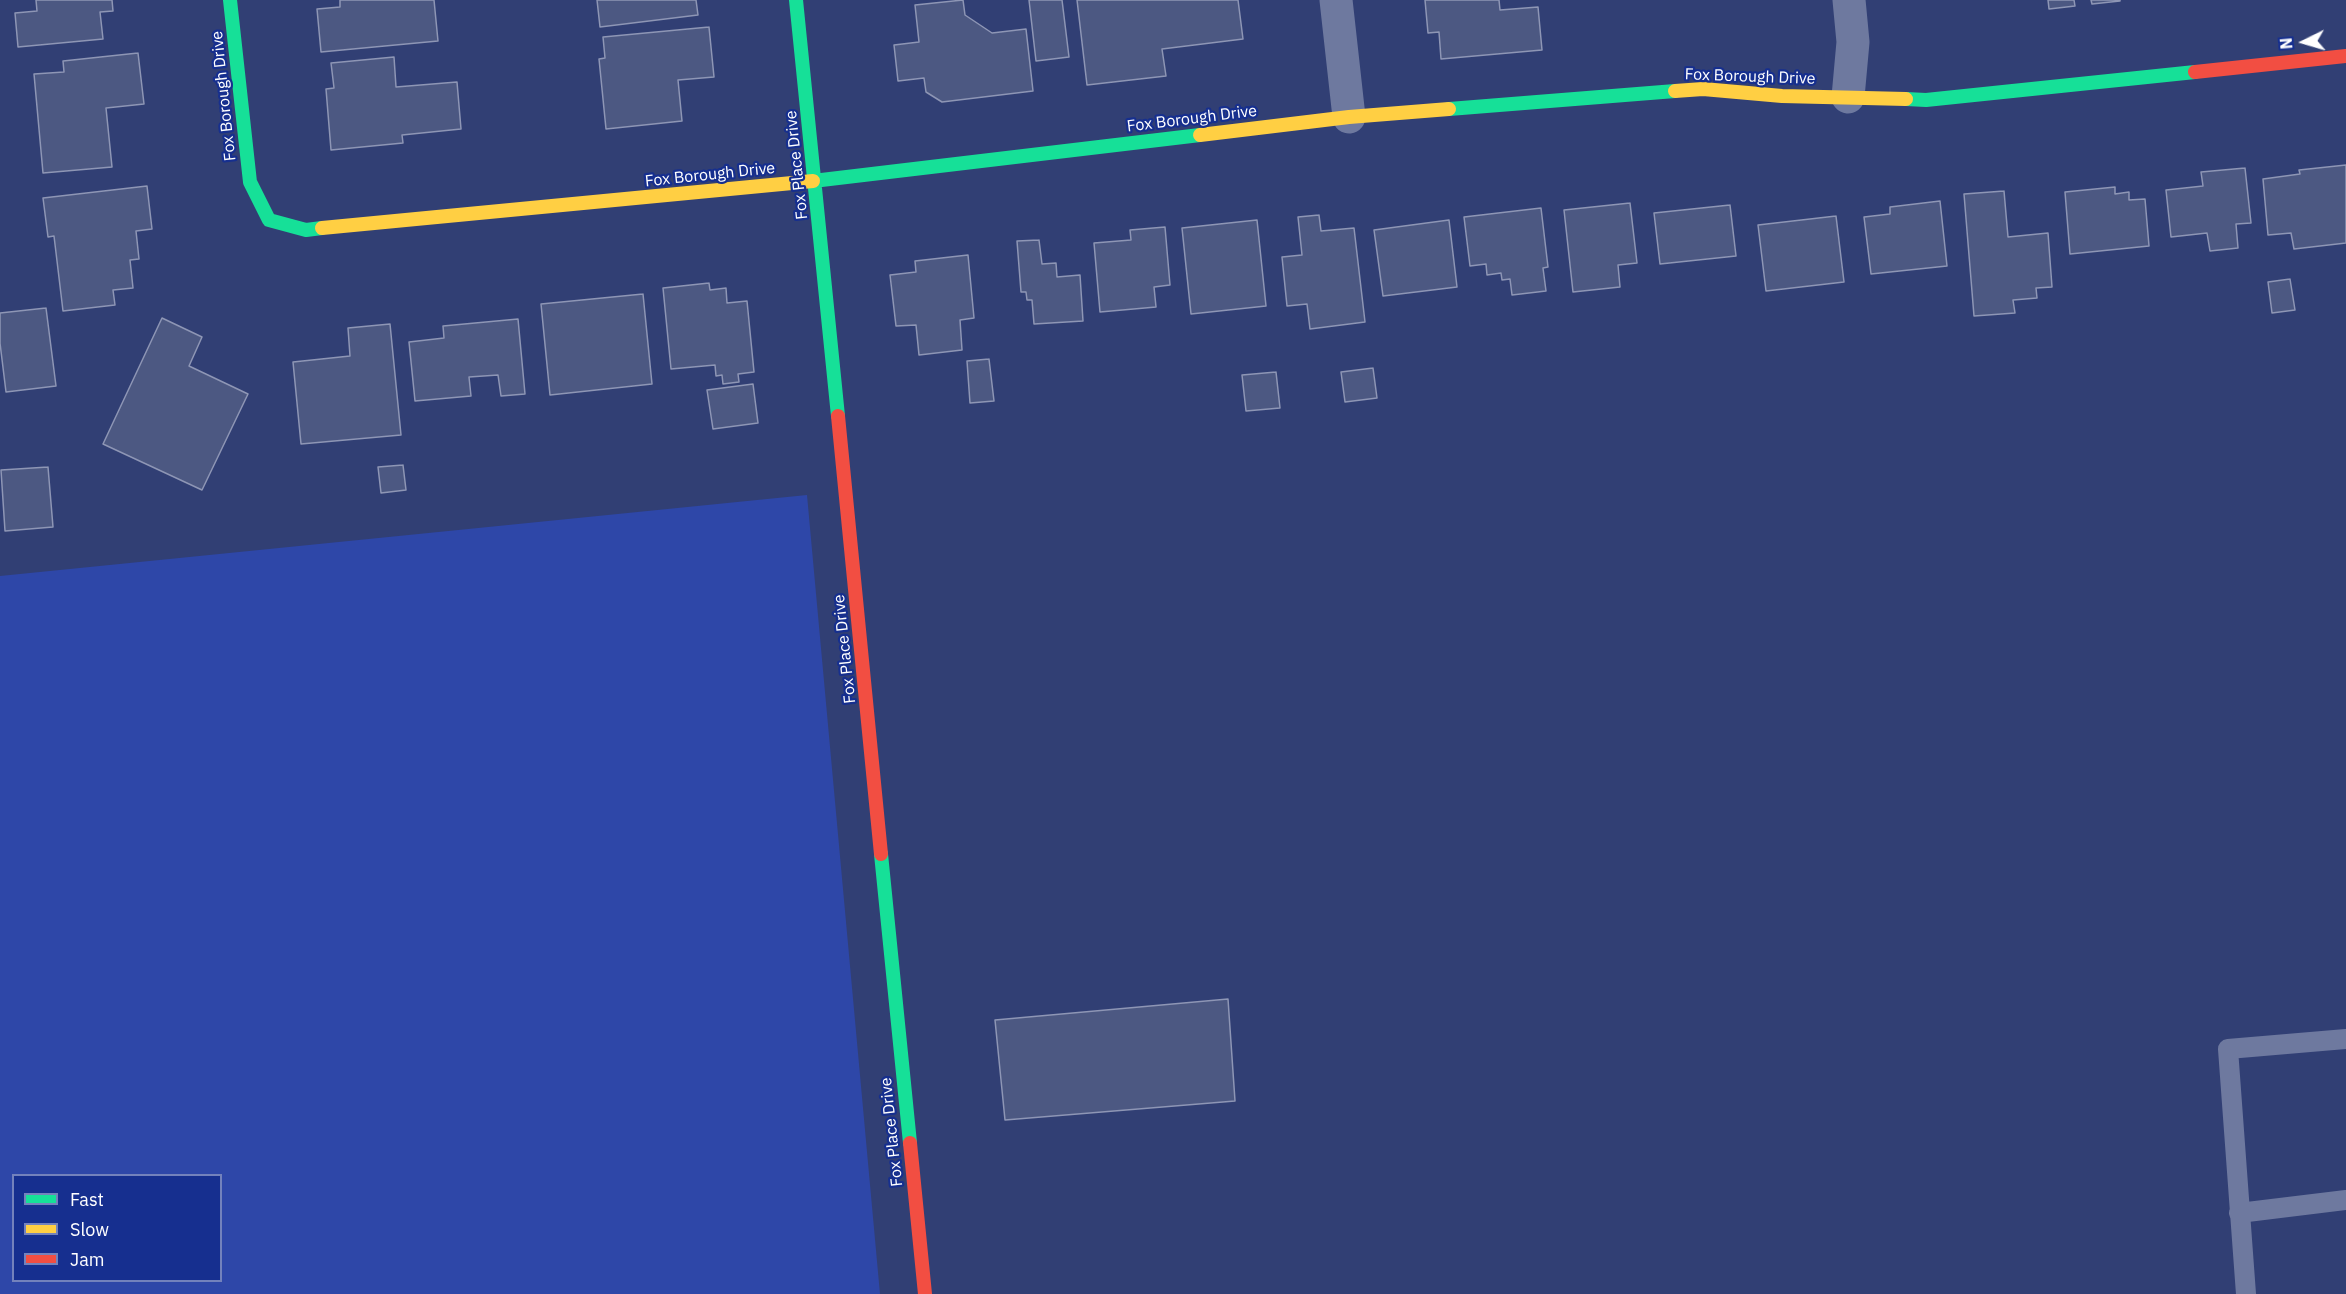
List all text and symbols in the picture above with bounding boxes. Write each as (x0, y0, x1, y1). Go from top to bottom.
north arrow (2274, 12, 2334, 72)
street label: Fox Borough Drive (208, 30, 240, 162)
text: N (2276, 37, 2297, 50)
street label: Fox Borough Drive (1684, 65, 1816, 89)
street label: Fox Borough Drive (1126, 101, 1258, 137)
street label: Fox Place Drive (782, 110, 812, 220)
street label: Fox Borough Drive (644, 159, 776, 191)
street label: Fox Place Drive (830, 594, 860, 704)
street label: Fox Place Drive (877, 1077, 907, 1187)
legend (12, 1174, 222, 1282)
text: Fast (70, 1188, 104, 1211)
text: Slow (70, 1218, 109, 1241)
text: Jam (70, 1248, 105, 1271)

